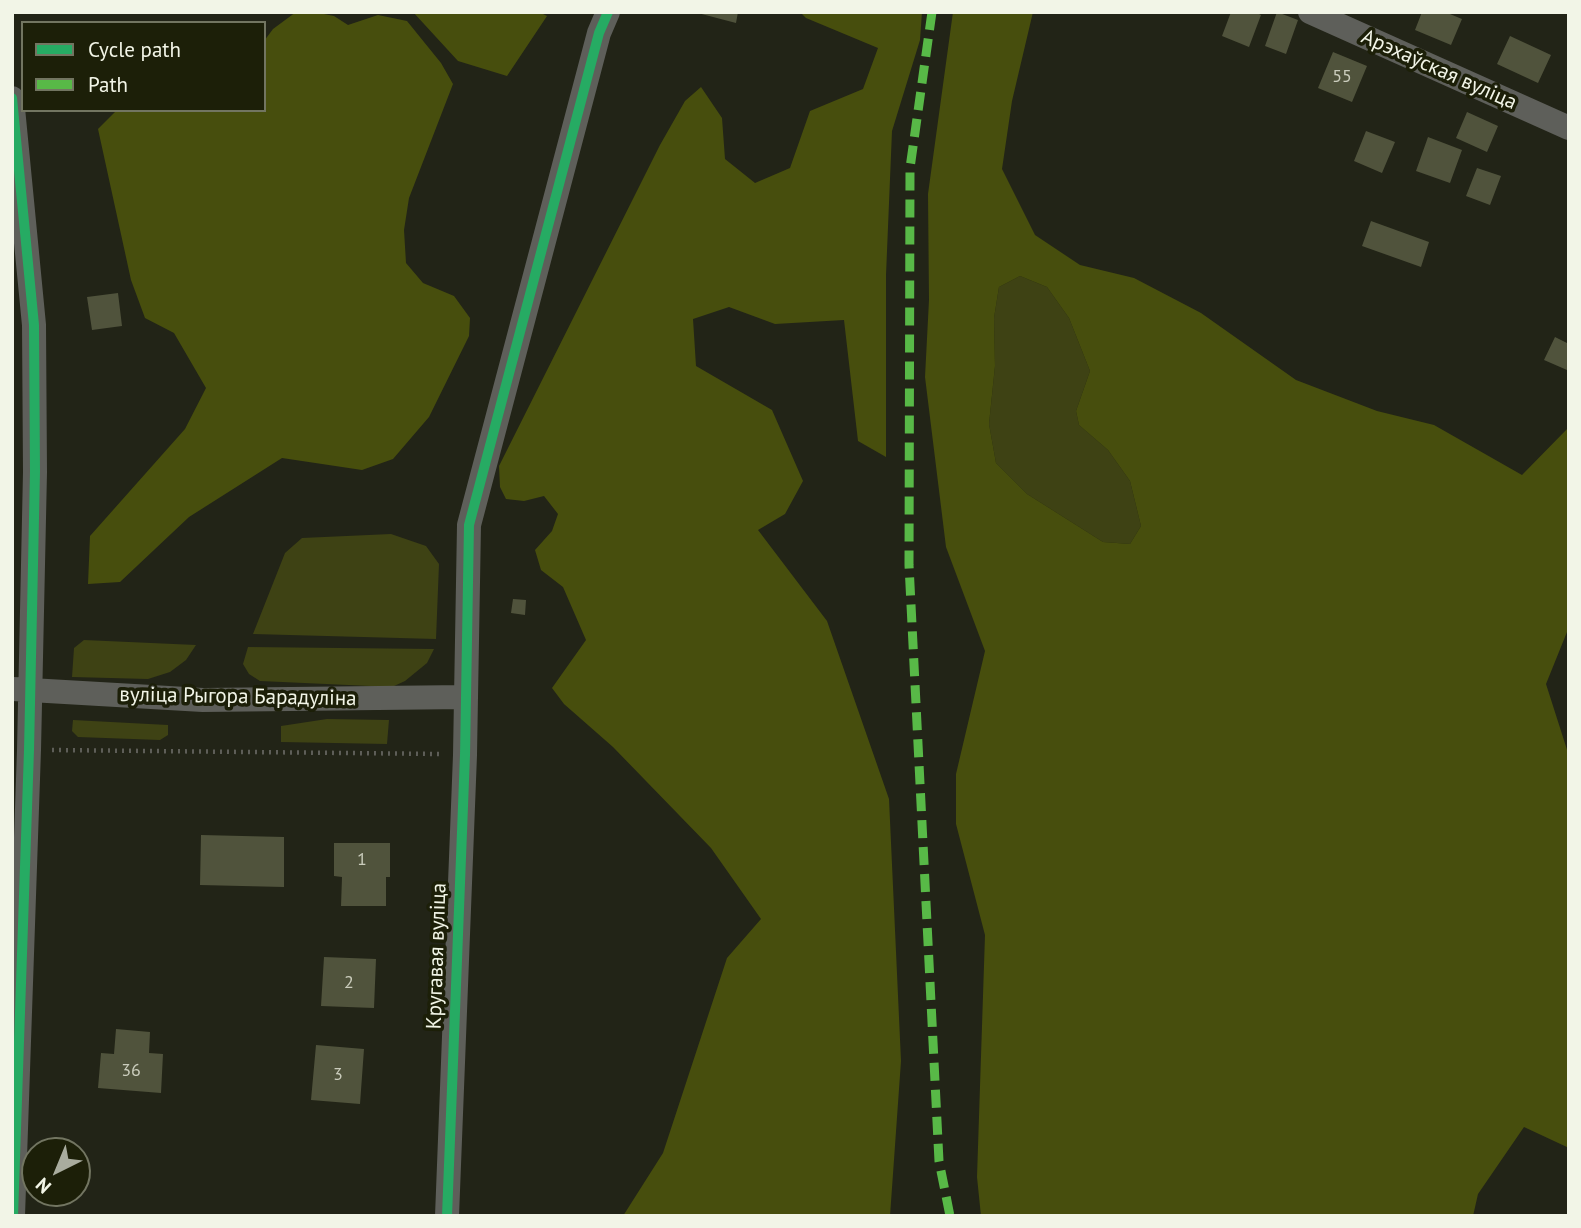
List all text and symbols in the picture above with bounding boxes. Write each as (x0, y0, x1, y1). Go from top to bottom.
legend (21, 21, 266, 112)
street label: Арэхаўская вуліца (1357, 24, 1521, 116)
text: Cycle path (88, 36, 181, 63)
house number: 55 (1332, 66, 1352, 88)
text: Path (88, 71, 128, 98)
street label: вуліца Рыгора Барадуліна (119, 682, 357, 712)
house number: 1 (357, 849, 367, 871)
street label: Кругавая вуліца (422, 882, 452, 1030)
house number: 2 (344, 972, 354, 994)
house number: 36 (121, 1060, 141, 1082)
house number: 3 (333, 1064, 343, 1086)
north arrow (21, 1137, 91, 1207)
text: N (30, 1173, 56, 1199)

